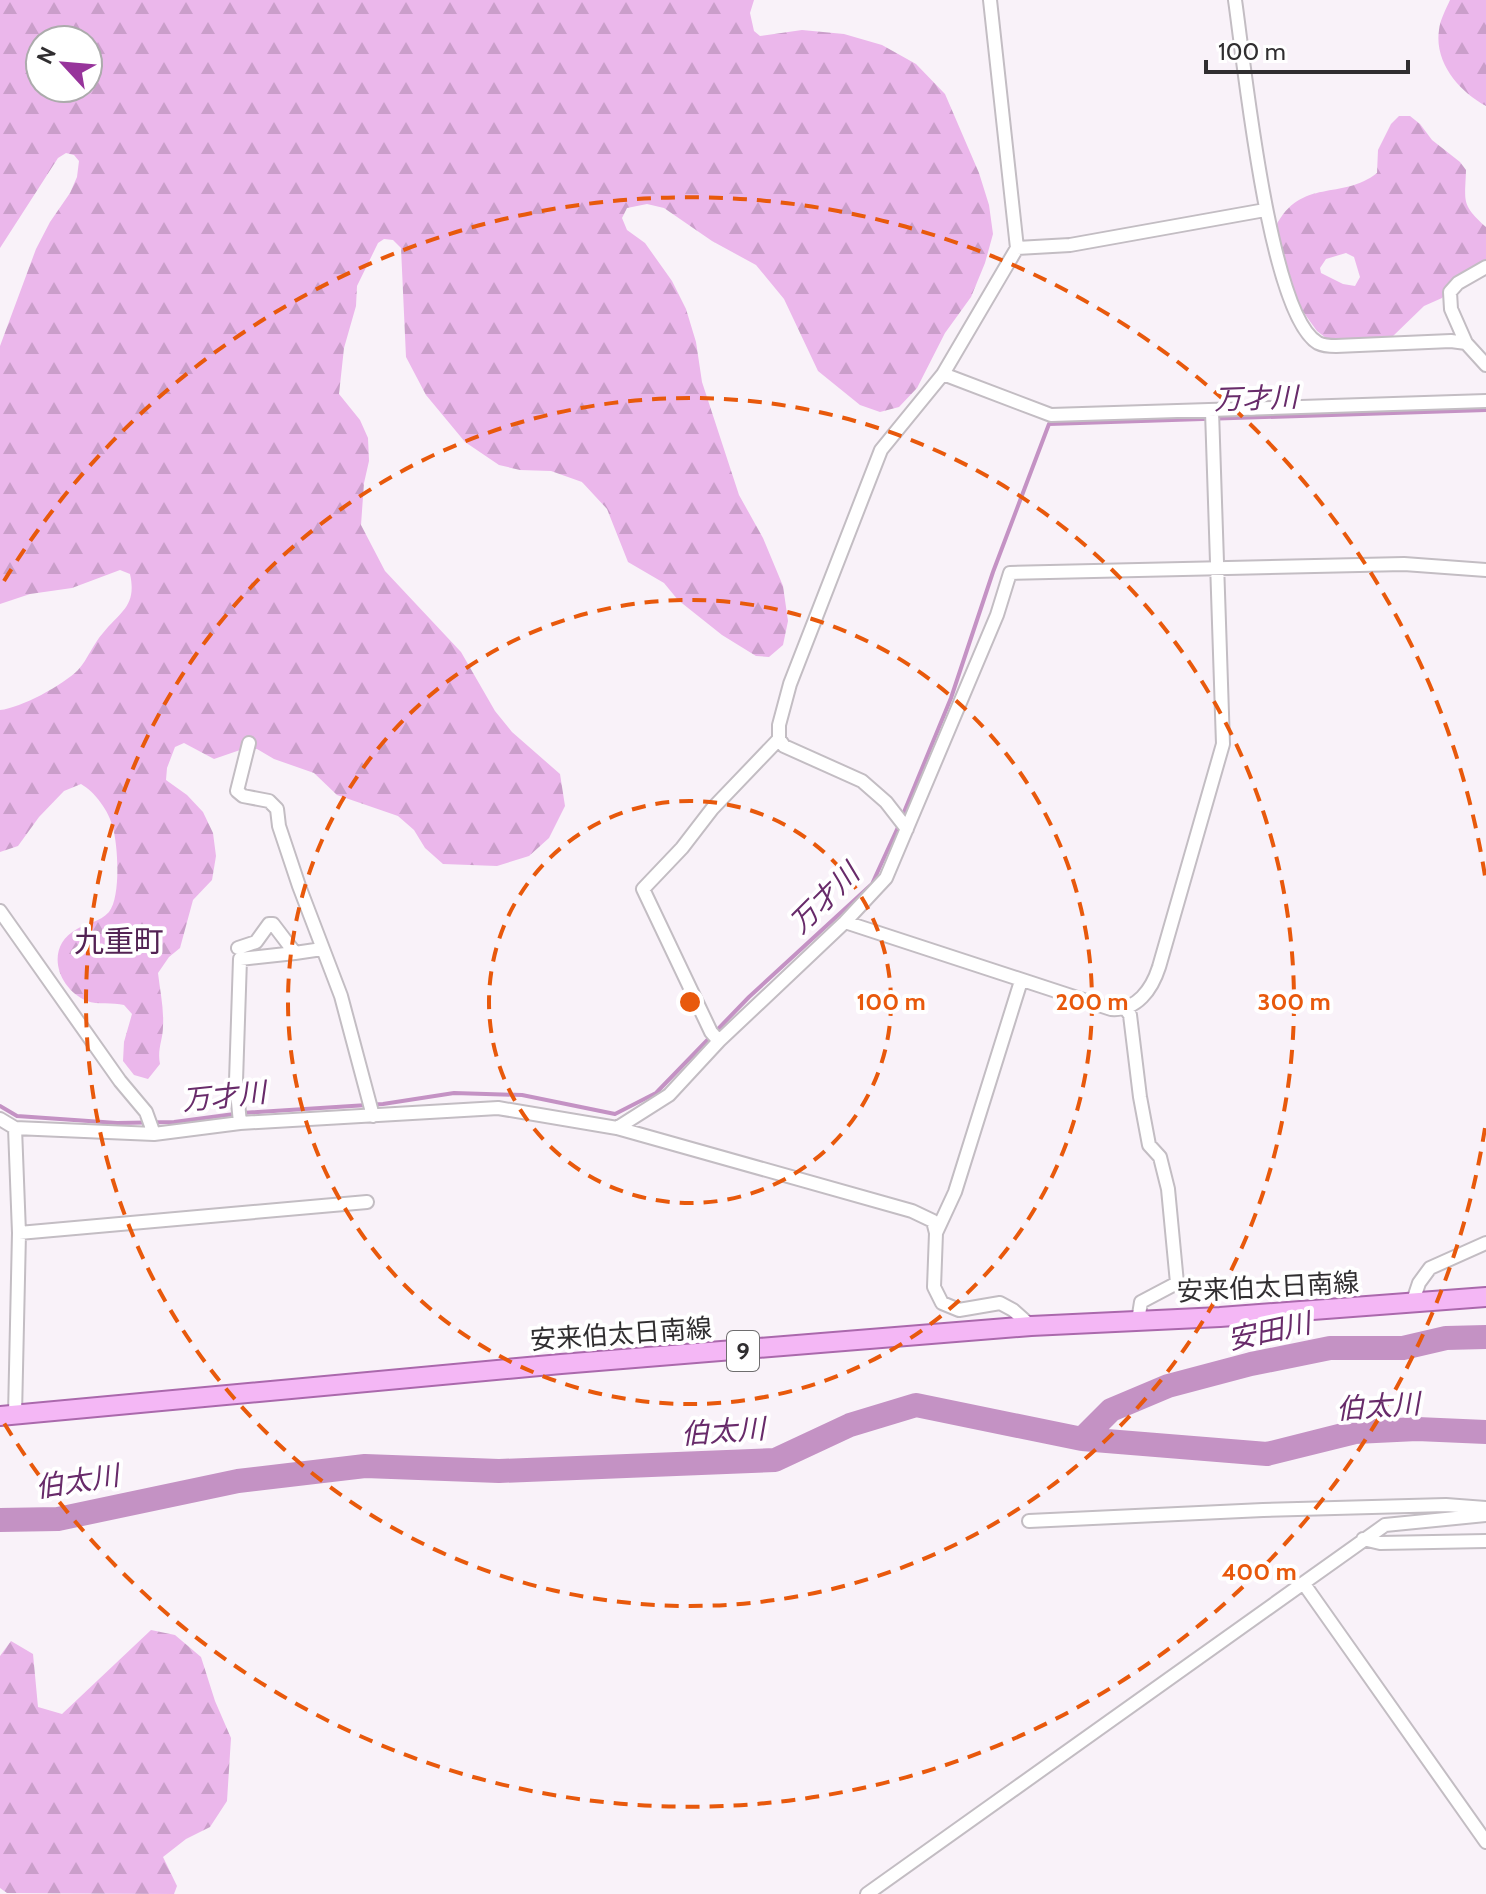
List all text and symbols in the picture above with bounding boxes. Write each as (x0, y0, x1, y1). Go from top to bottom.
north arrow (24, 24, 104, 104)
scale bar (1206, 24, 1408, 74)
text: 100 m (1218, 37, 1286, 66)
text: N (31, 43, 62, 68)
water label: 万才川 (1213, 379, 1302, 416)
water label: 万才川 (782, 854, 868, 940)
district label: 九重町 (74, 923, 164, 960)
text: 100 m (856, 987, 926, 1016)
text: 200 m (1056, 987, 1128, 1016)
text: 300 m (1257, 987, 1331, 1016)
centre of rings (676, 988, 704, 1016)
water label: 万才川 (180, 1074, 271, 1117)
street label: 安来伯太日南線 (1176, 1266, 1360, 1308)
water label: 安田川 (1224, 1305, 1317, 1356)
street label: 安来伯太日南線 (529, 1312, 713, 1356)
road number: 9 (727, 1331, 759, 1371)
water label: 伯太川 (1335, 1386, 1424, 1426)
water label: 伯太川 (680, 1411, 769, 1451)
water label: 伯太川 (33, 1457, 124, 1504)
text: 400 m (1221, 1557, 1297, 1586)

